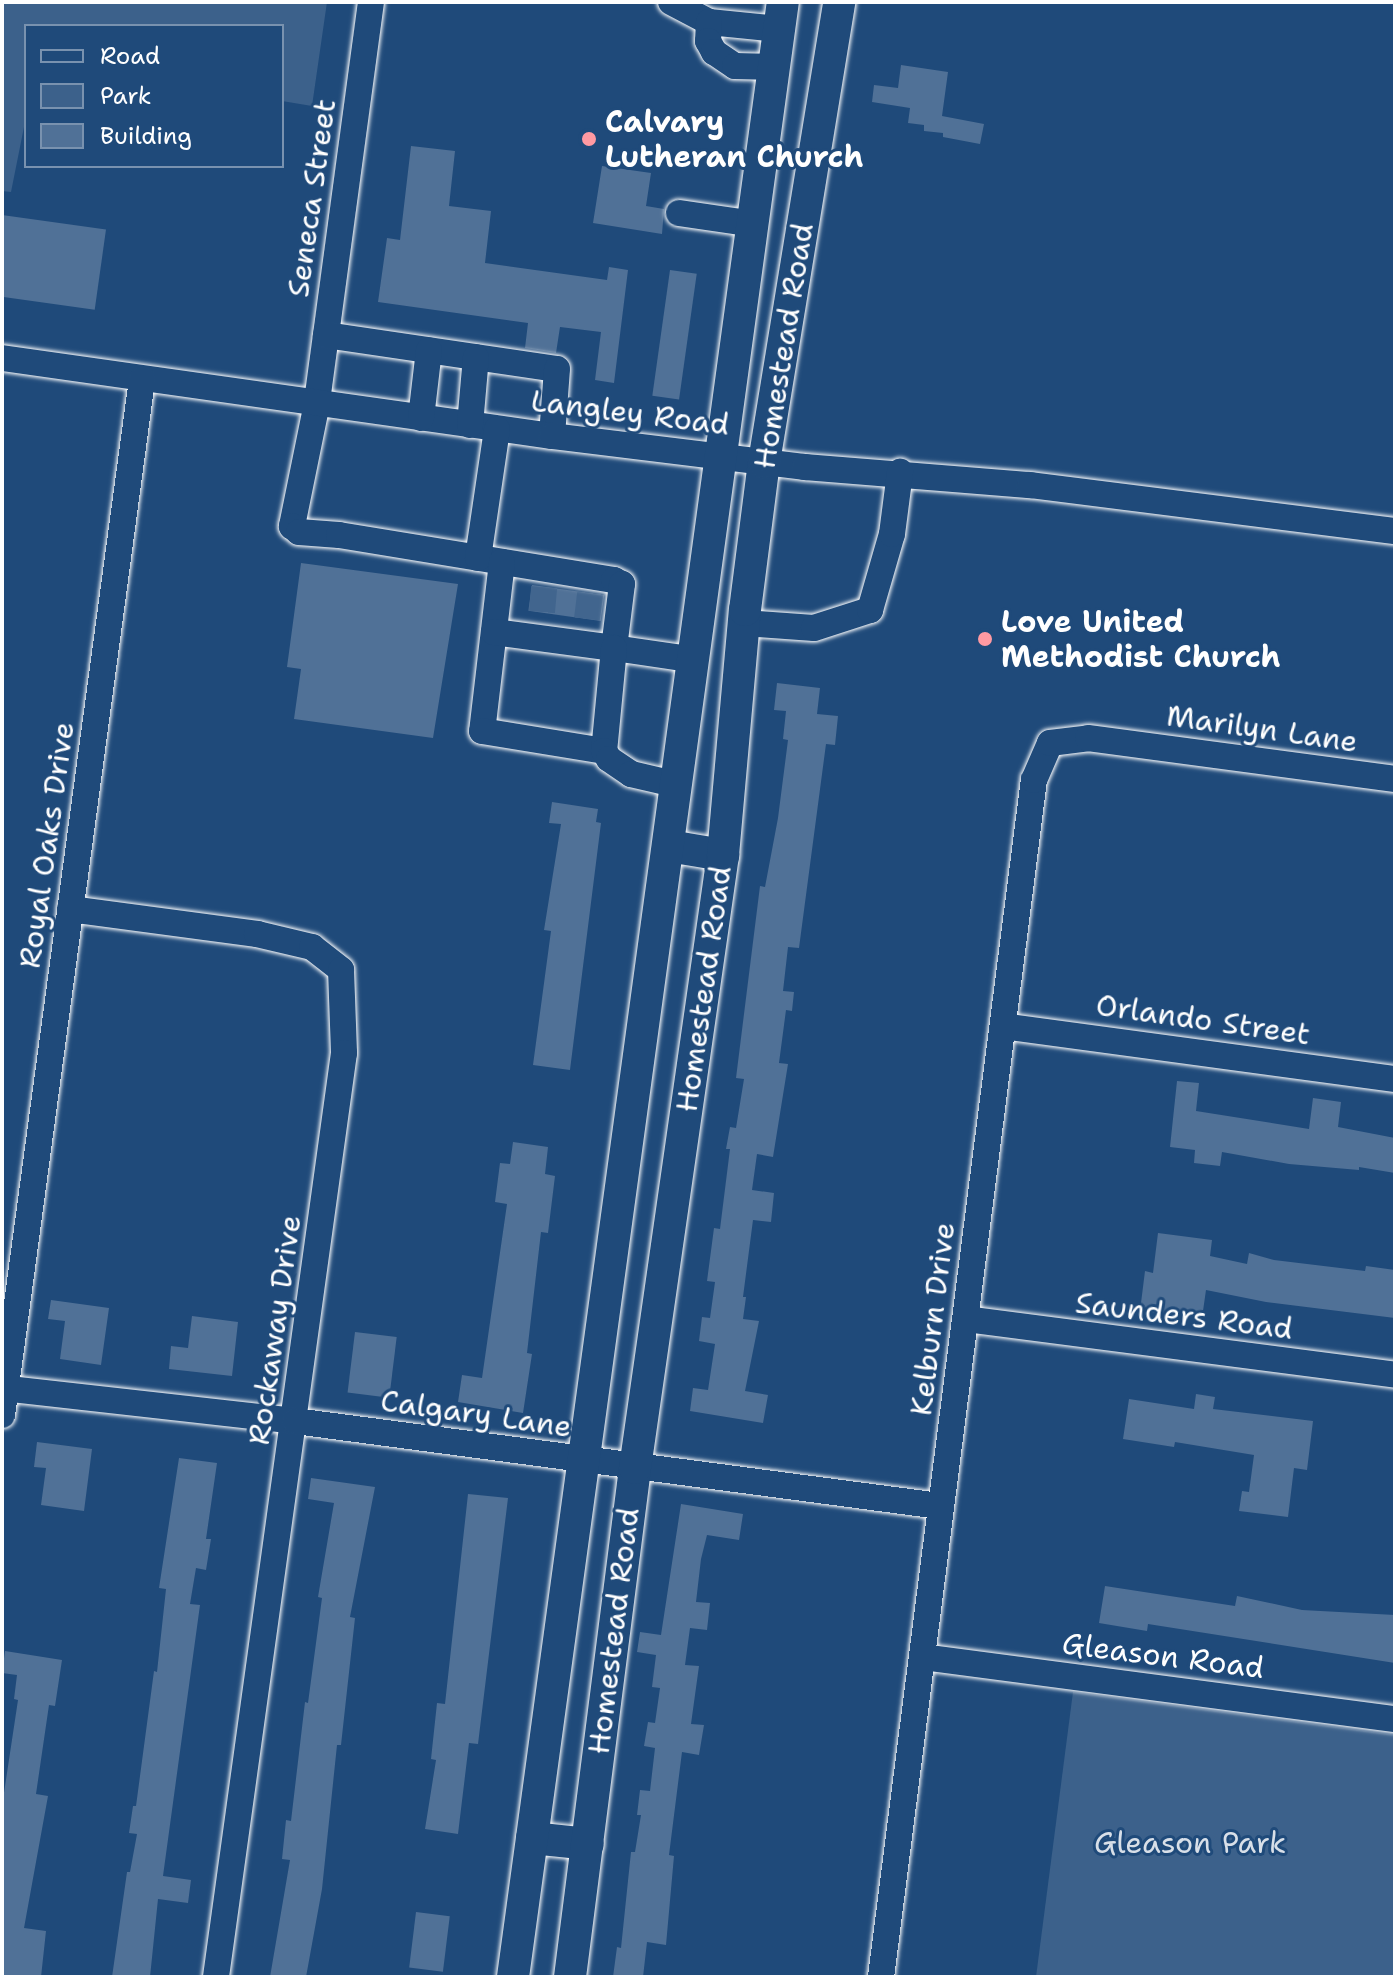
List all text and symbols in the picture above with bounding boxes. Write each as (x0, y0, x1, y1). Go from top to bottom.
legend (24, 24, 284, 168)
text: Road (100, 40, 160, 72)
text: Park (100, 80, 152, 112)
street label: Seneca Street (280, 97, 344, 299)
place label: Calvary Lutheran Church (605, 104, 864, 174)
text: Building (100, 120, 192, 152)
marker: Calvary Lutheran Church (580, 130, 598, 148)
street label: Homestead Road (747, 221, 821, 471)
street label: Langley Road (529, 383, 731, 443)
place label: Love United Methodist Church (1001, 604, 1281, 674)
marker: Love United Methodist Church (976, 630, 994, 648)
street label: Marilyn Lane (1164, 698, 1360, 760)
street label: Royal Oaks Drive (12, 720, 82, 970)
street label: Homestead Road (669, 864, 739, 1114)
street label: Orlando Street (1094, 987, 1312, 1053)
street label: Rockaway Drive (241, 1213, 309, 1447)
street label: Kelburn Drive (903, 1220, 963, 1418)
street label: Saunders Road (1073, 1285, 1295, 1347)
street label: Calgary Lane (378, 1383, 574, 1445)
street label: Homestead Road (581, 1506, 647, 1756)
street label: Gleason Road (1060, 1626, 1266, 1686)
park label: Gleason Park (1094, 1825, 1286, 1861)

